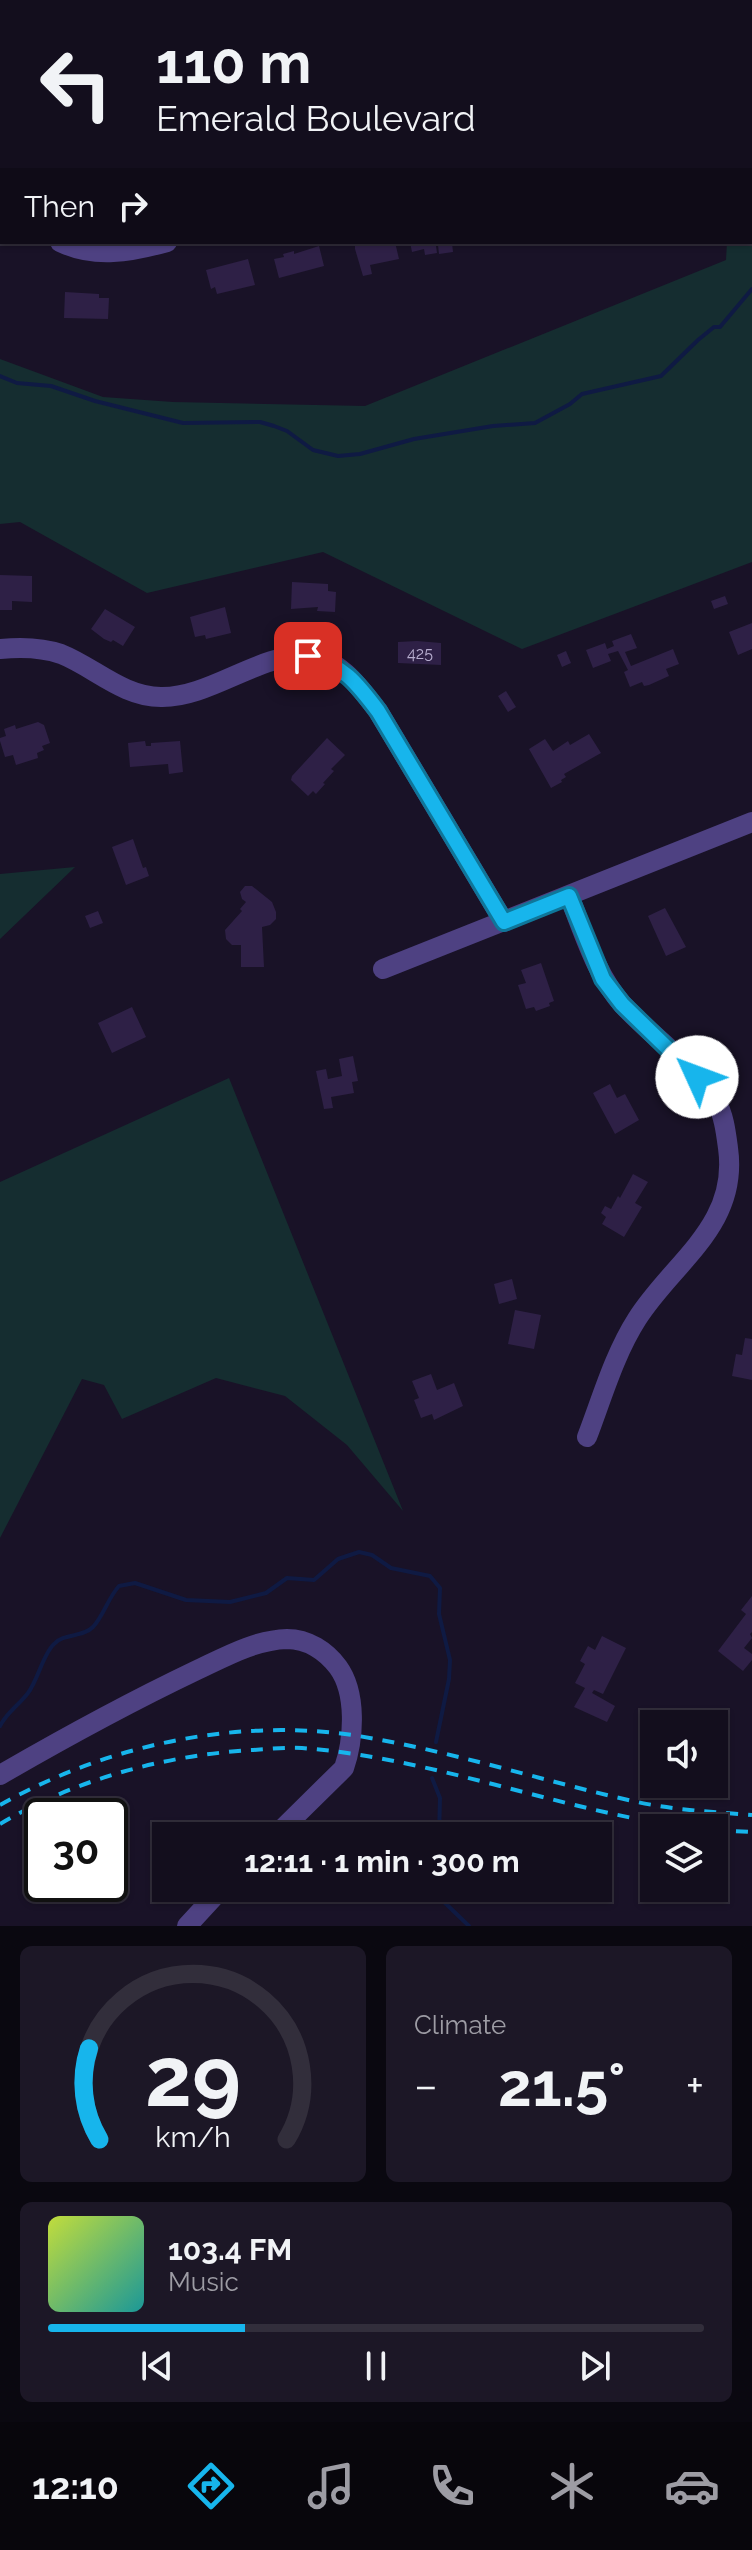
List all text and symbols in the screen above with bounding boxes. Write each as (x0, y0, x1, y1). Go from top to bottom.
text: 110 m (156, 30, 311, 96)
icon: left (24, 32, 128, 136)
text: Emerald Boulevard (156, 97, 476, 139)
icon: right (111, 184, 155, 228)
text: Then (24, 189, 95, 224)
pin (274, 622, 342, 690)
icon: arrive (286, 634, 330, 678)
house number: 425 (407, 644, 433, 663)
position arrow (655, 1035, 739, 1119)
map controls (640, 1710, 728, 1902)
button: sound (640, 1710, 728, 1798)
speed limit sign: 30 (24, 1798, 128, 1902)
button: layers (640, 1814, 728, 1902)
text: 12:11 · 1 min · 300 m (244, 1844, 520, 1879)
text: Climate (414, 2010, 506, 2040)
text: 29 (145, 2028, 241, 2125)
text: 21.5° (498, 2050, 625, 2120)
text: − (414, 2060, 438, 2111)
text: + (686, 2060, 704, 2111)
text: km/h (155, 2120, 231, 2154)
text: 103.4 FM (168, 2232, 292, 2267)
text: Music (168, 2267, 239, 2297)
icon: previous (135, 2344, 179, 2388)
icon: pause (354, 2344, 398, 2388)
icon: next (573, 2344, 617, 2388)
icon: directions (183, 2458, 239, 2514)
icon: music (303, 2458, 359, 2514)
icon: phone (424, 2458, 480, 2514)
icon: climate (544, 2458, 600, 2514)
icon: car (664, 2458, 720, 2514)
text: 12:10 (32, 2465, 119, 2507)

